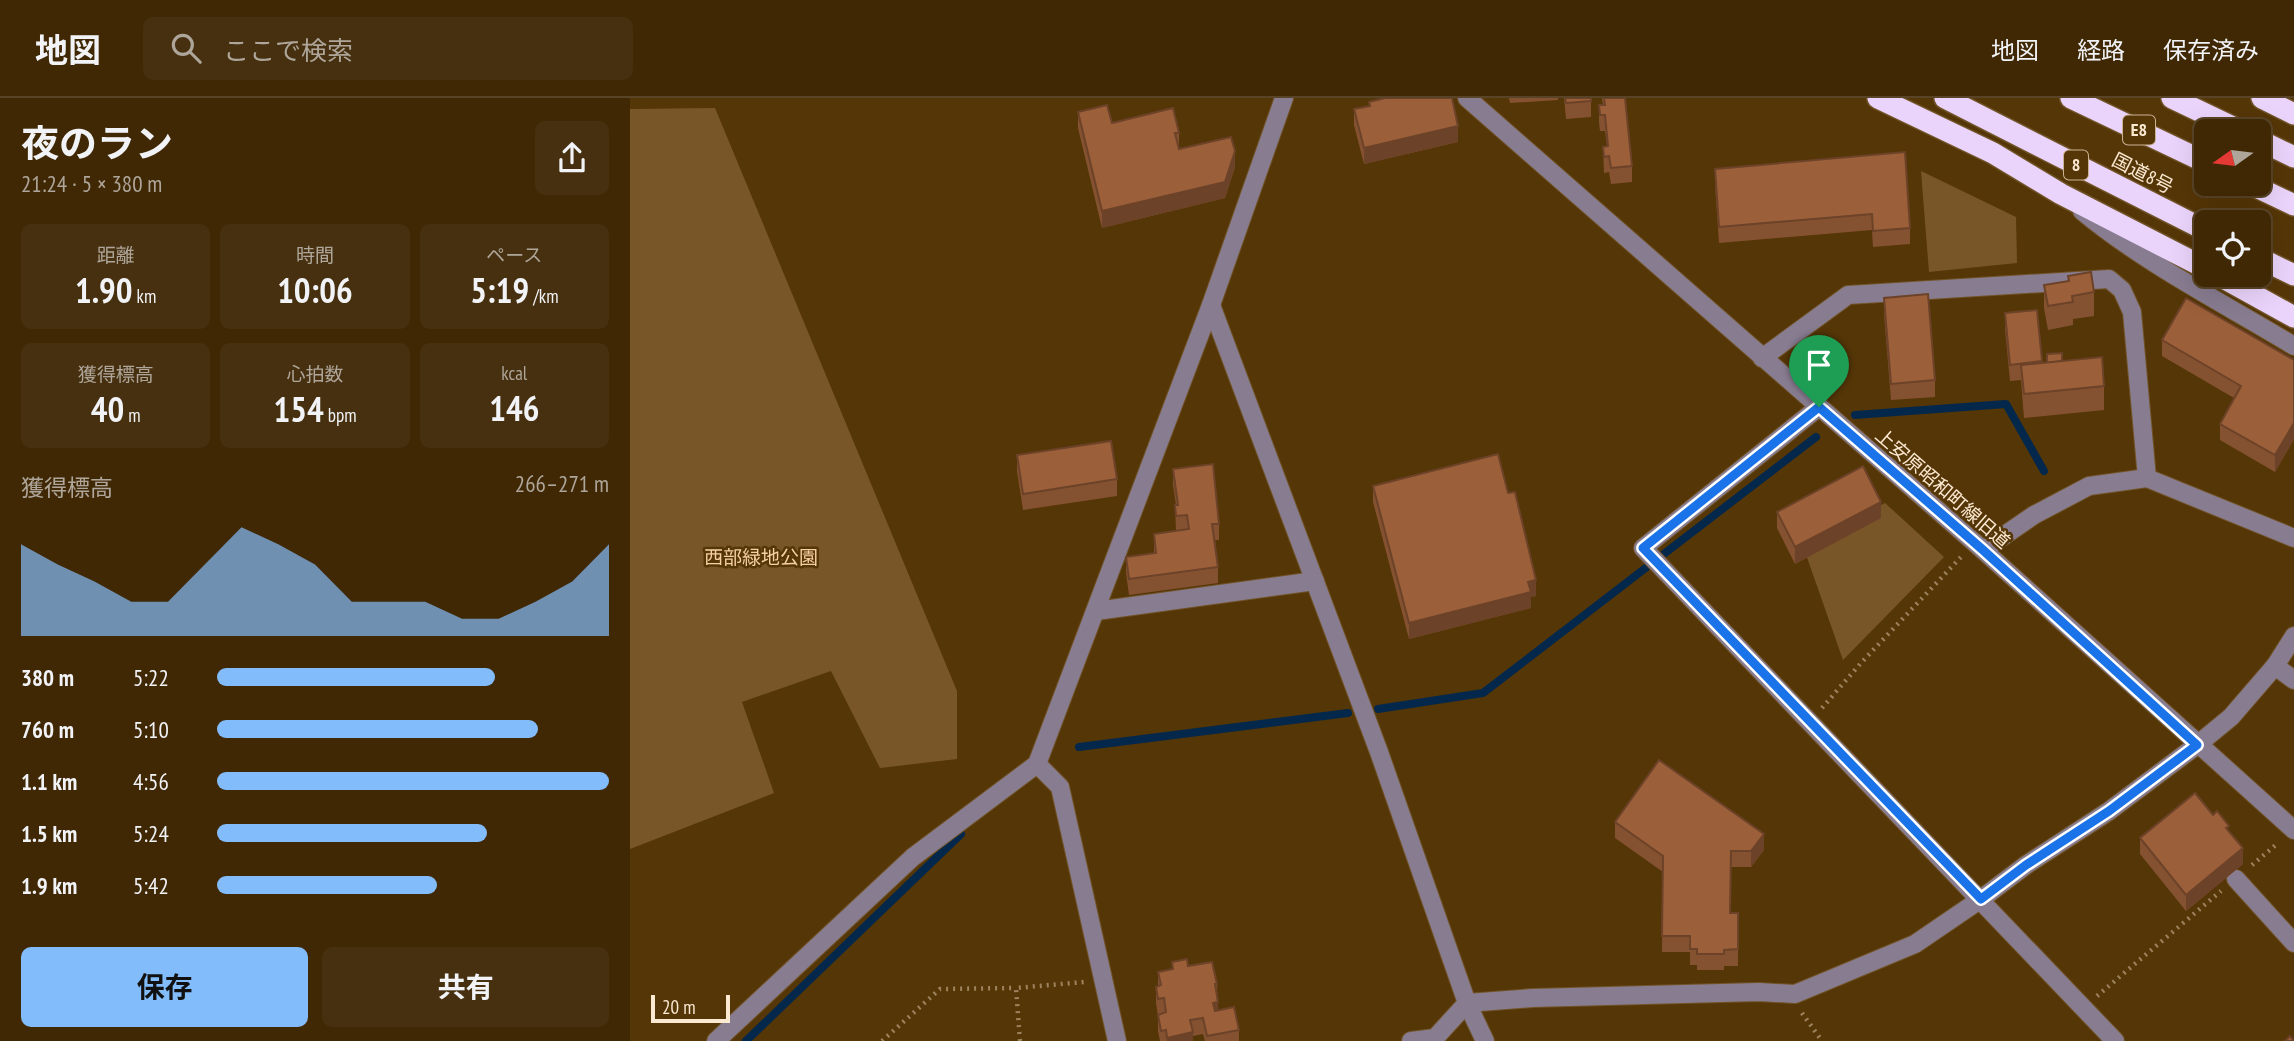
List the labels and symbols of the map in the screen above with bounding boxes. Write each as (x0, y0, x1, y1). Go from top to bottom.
road number: E8 (2123, 115, 2155, 144)
north arrow (2194, 119, 2272, 196)
street label: 国道8号 (2108, 147, 2178, 199)
road number: 8 (2064, 150, 2088, 180)
pin (1789, 335, 1849, 407)
street label: 上安原昭和町線旧道 (1871, 423, 2015, 553)
park label: 西部緑地公園 (704, 545, 818, 569)
scale bar (651, 992, 730, 1024)

